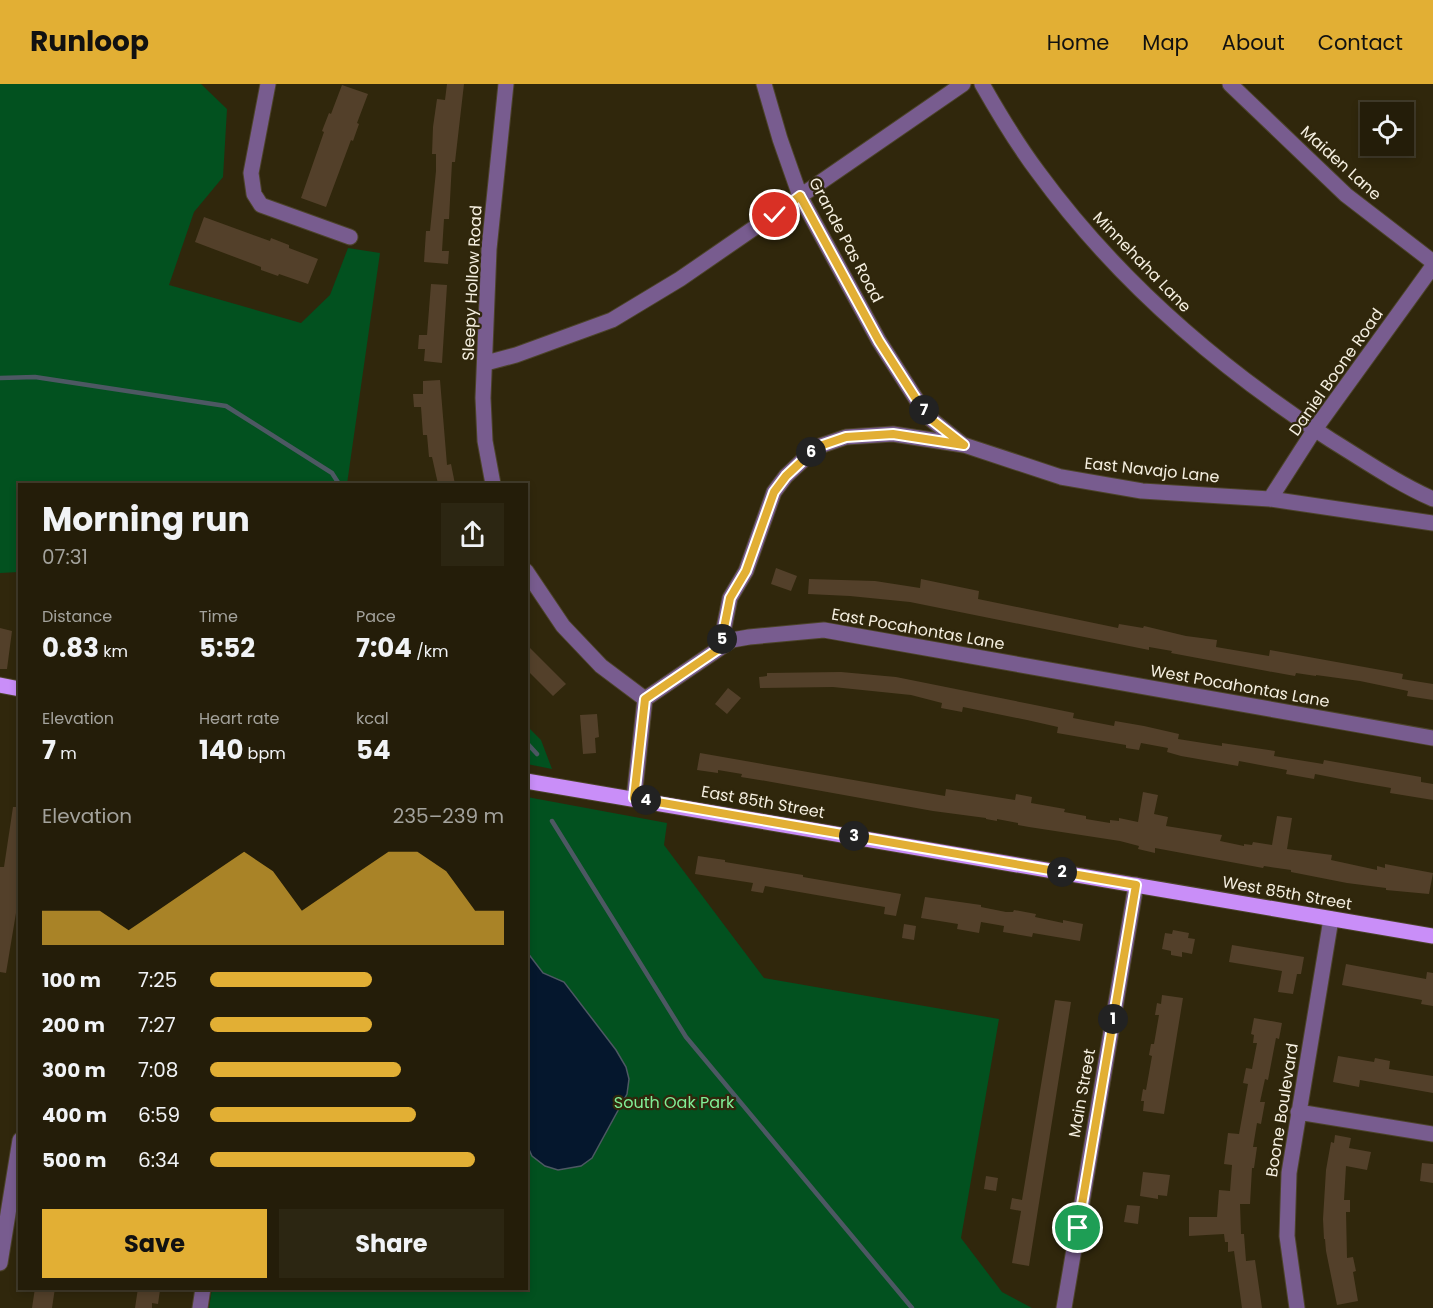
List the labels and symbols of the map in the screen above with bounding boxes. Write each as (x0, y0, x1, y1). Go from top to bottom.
street label: Maiden Lane (1296, 120, 1387, 206)
street label: Grande Pas Road (803, 173, 889, 307)
pin (749, 189, 800, 240)
street label: Sleepy Hollow Road (456, 205, 488, 361)
street label: Minnehaha Lane (1088, 206, 1196, 318)
street label: Daniel Boone Road (1283, 304, 1389, 440)
pin: 7 (909, 395, 939, 425)
pin: 6 (796, 437, 826, 467)
street label: East Navajo Lane (1083, 451, 1221, 489)
street label: East Pocahontas Lane (830, 602, 1006, 656)
pin: 5 (707, 624, 737, 654)
street label: West Pocahontas Lane (1148, 659, 1332, 713)
street label: East 85th Street (700, 780, 827, 824)
pin: 4 (631, 785, 661, 815)
pin: 3 (839, 821, 869, 851)
pin: 2 (1047, 857, 1077, 887)
street label: West 85th Street (1220, 870, 1354, 916)
pin: 1 (1098, 1004, 1128, 1034)
street label: Boone Boulevard (1260, 1041, 1304, 1179)
street label: Main Street (1063, 1047, 1101, 1139)
park label: South Oak Park (614, 1091, 735, 1114)
pin (1052, 1202, 1103, 1253)

